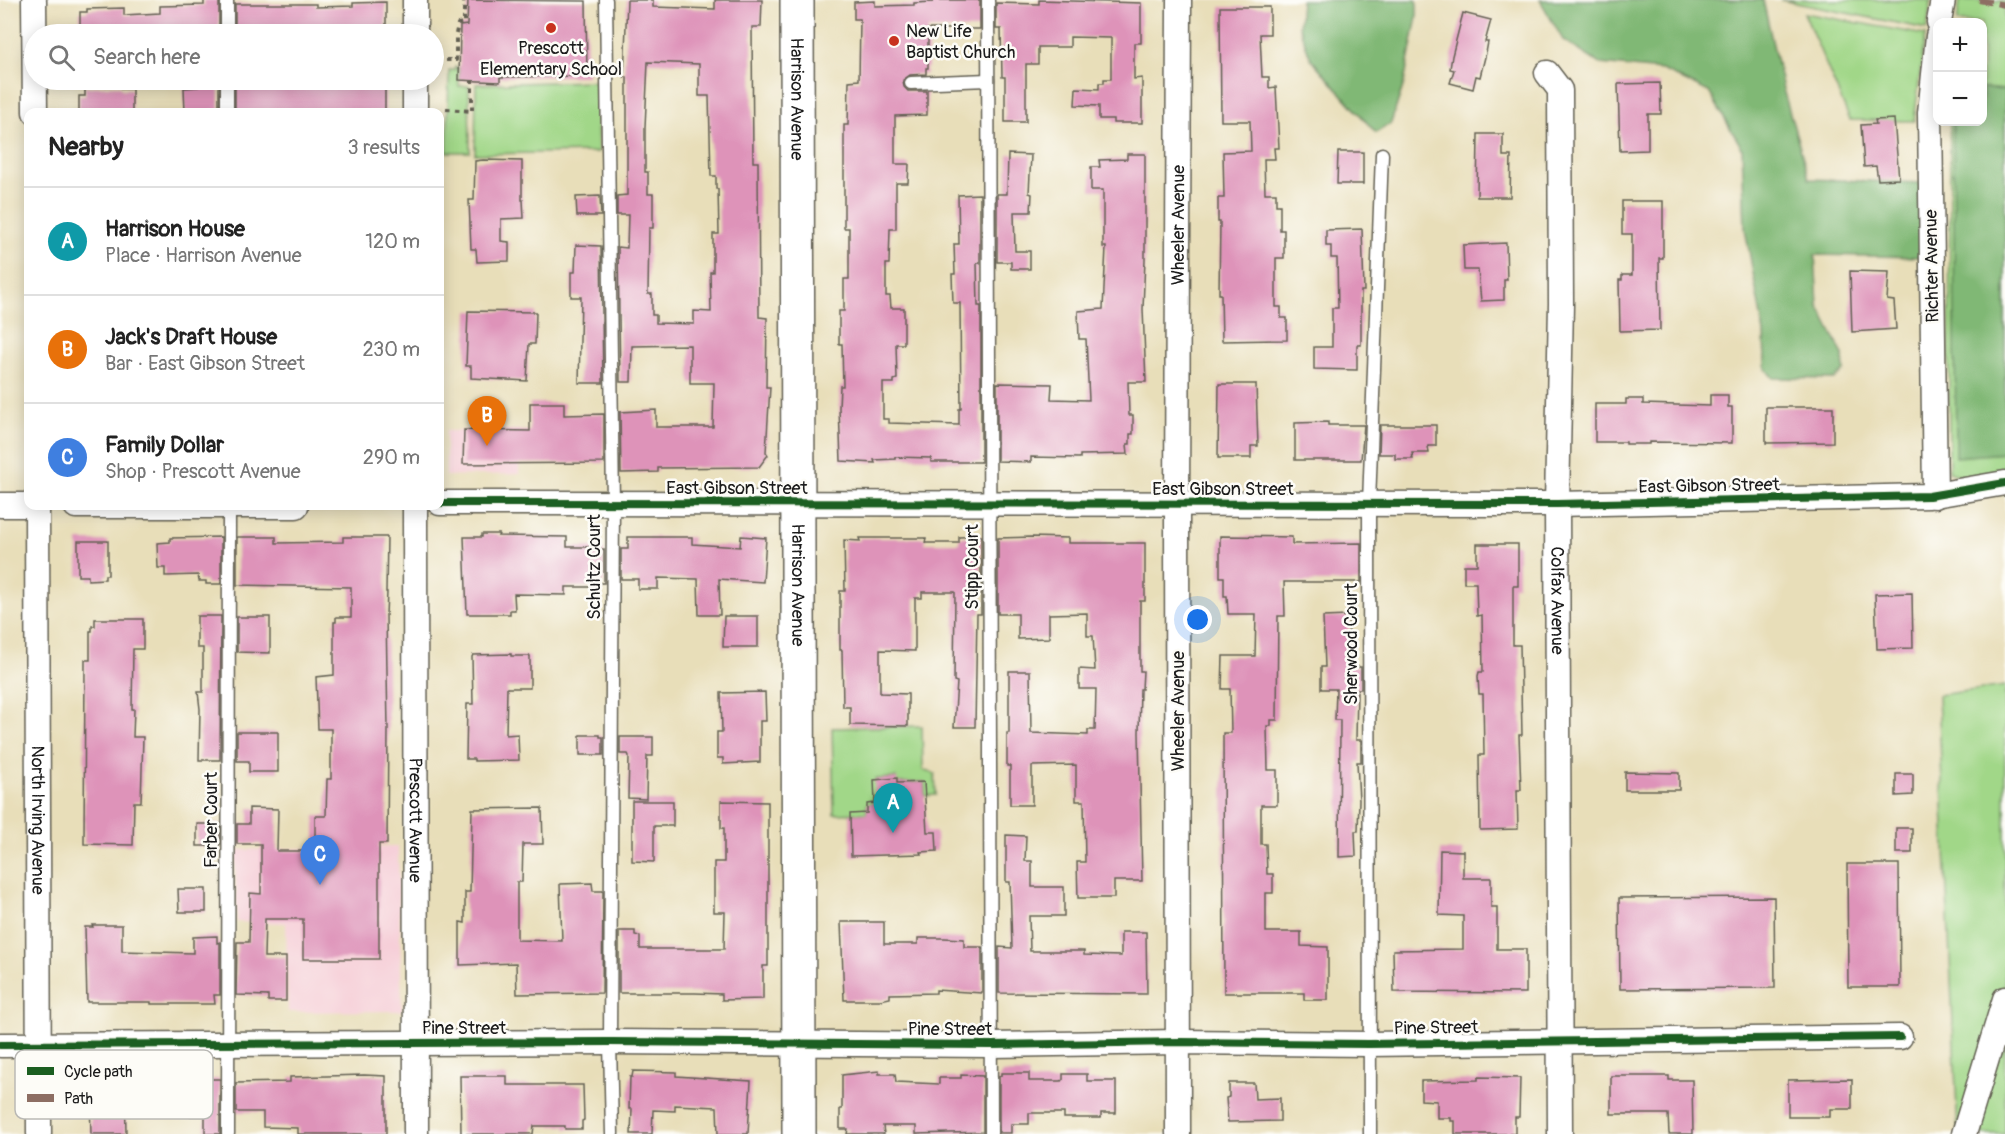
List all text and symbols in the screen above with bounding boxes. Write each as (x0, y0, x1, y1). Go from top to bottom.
map controls (1933, 18, 1987, 126)
button: + (1933, 18, 1987, 72)
place label: New Life Baptist Church (906, 20, 1015, 64)
marker: Prescott Elementary School (544, 21, 558, 35)
search box (24, 24, 444, 90)
marker: New Life Baptist Church (887, 34, 901, 48)
place label: Prescott Elementary School (480, 37, 622, 81)
street label: Harrison Avenue (786, 38, 809, 161)
icon: search (45, 41, 78, 74)
text: Search here (93, 43, 200, 71)
button: − (1933, 72, 1987, 126)
text: Nearby (48, 131, 124, 163)
text: 3 results (348, 135, 420, 160)
street label: Wheeler Avenue (1166, 165, 1190, 285)
street label: Richter Avenue (1920, 209, 1944, 323)
text: Harrison House (105, 215, 245, 243)
text: A (61, 229, 74, 254)
text: 120 m (365, 229, 420, 254)
text: Place · Harrison Avenue (105, 243, 302, 268)
text: Jack's Draft House (105, 323, 277, 351)
text: B (62, 337, 73, 362)
text: 230 m (363, 337, 420, 362)
text: Bar · East Gibson Street (105, 351, 305, 376)
pin: B (468, 396, 506, 446)
text: Family Dollar (105, 431, 224, 459)
text: C (61, 445, 74, 470)
text: 290 m (363, 445, 420, 470)
text: Shop · Prescott Avenue (105, 459, 301, 484)
street label: East Gibson Street (1638, 473, 1781, 499)
street label: East Gibson Street (666, 477, 808, 500)
street label: East Gibson Street (1152, 478, 1294, 501)
street label: Schultz Court (583, 514, 606, 620)
street label: Harrison Avenue (786, 524, 810, 647)
street label: Stipp Court (961, 524, 984, 610)
street label: Colfax Avenue (1546, 546, 1569, 655)
street label: Sherwood Court (1340, 582, 1363, 705)
your location (1183, 605, 1212, 634)
street label: Wheeler Avenue (1167, 651, 1190, 771)
street label: North Irving Avenue (26, 745, 50, 895)
street label: Prescott Avenue (404, 757, 427, 883)
street label: Farber Court (200, 771, 223, 868)
pin: A (874, 784, 912, 833)
pin: C (300, 836, 340, 885)
street label: Pine Street (1393, 1016, 1479, 1040)
street label: Pine Street (422, 1017, 507, 1040)
street label: Pine Street (908, 1018, 993, 1041)
legend (15, 1050, 213, 1119)
text: Cycle path (64, 1062, 132, 1082)
text: Path (64, 1089, 93, 1109)

